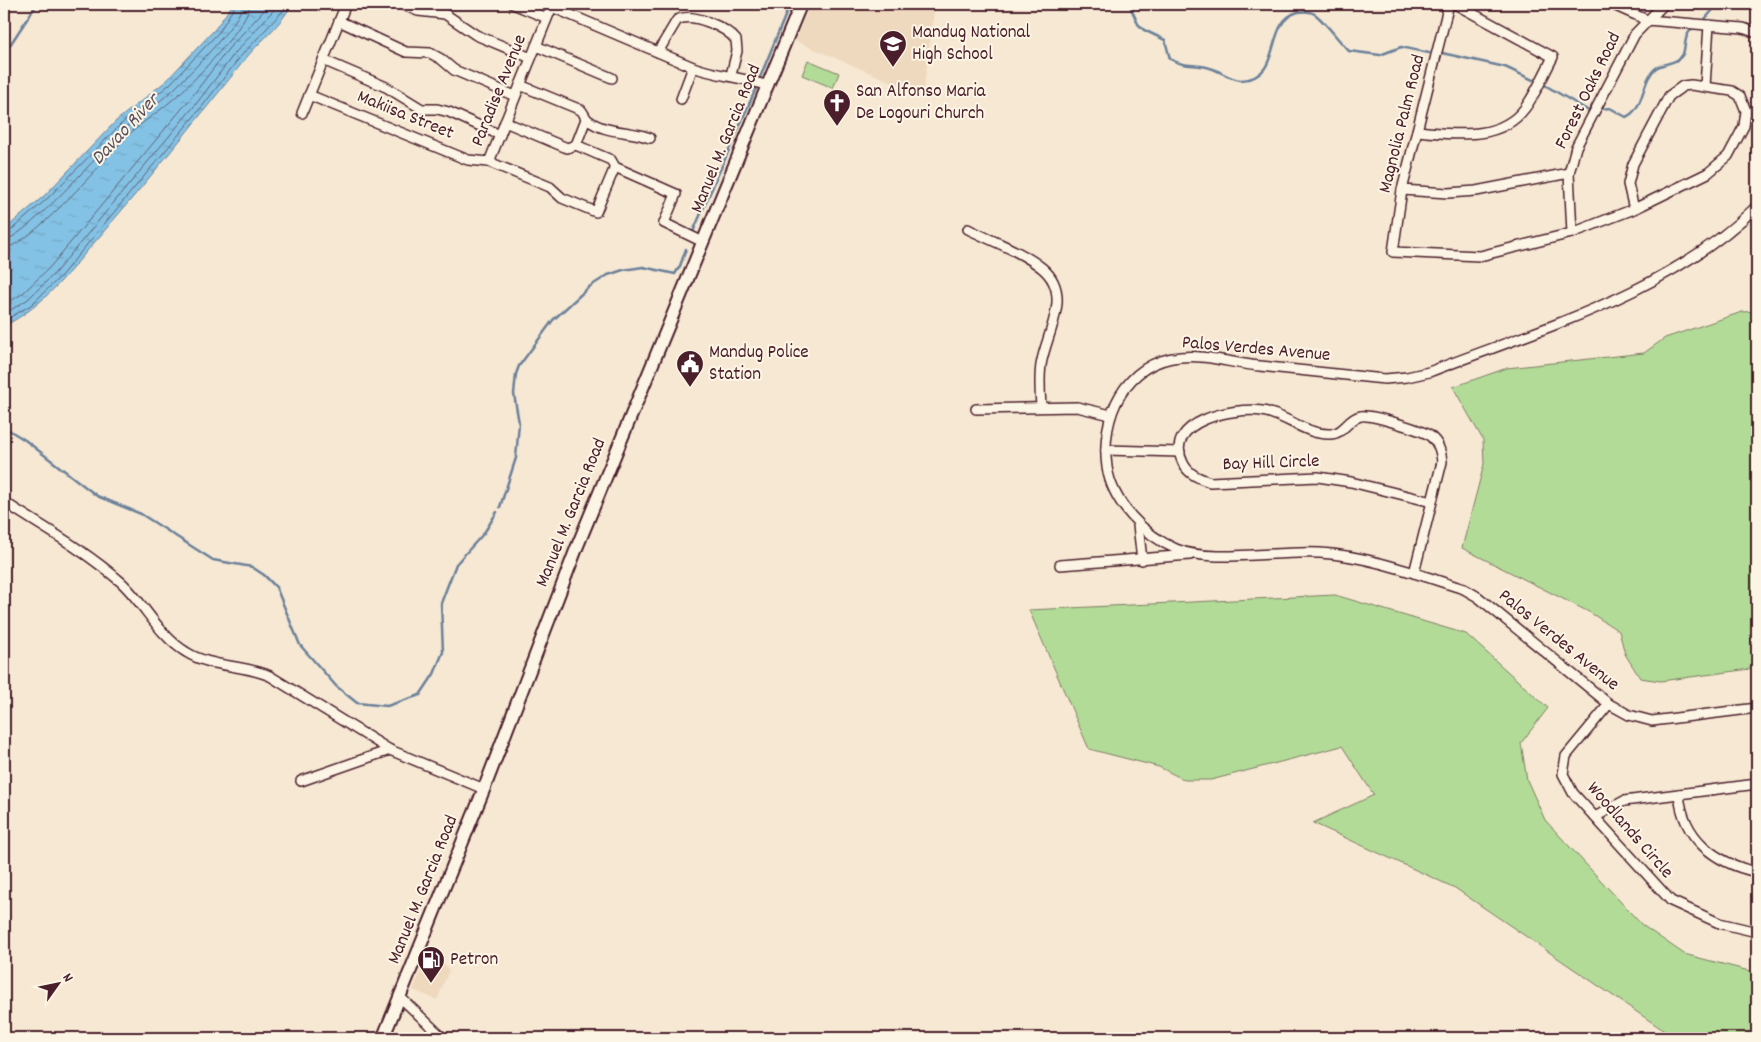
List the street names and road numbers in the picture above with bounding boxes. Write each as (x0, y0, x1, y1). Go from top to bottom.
street label: Forest Oaks Road (1549, 28, 1629, 154)
street label: Paradise Avenue (465, 31, 535, 151)
street label: Magnolia Palm Road (1373, 52, 1433, 196)
street label: Manuel M. Garcia Road (685, 61, 769, 217)
street label: Makiisa Street (353, 84, 457, 148)
street label: Palos Verdes Avenue (1181, 330, 1331, 370)
street label: Manuel M. Garcia Road (530, 435, 614, 591)
street label: Bay Hill Circle (1222, 449, 1320, 479)
street label: Palos Verdes Avenue (1492, 584, 1624, 698)
street label: Woodlands Circle (1579, 777, 1679, 885)
street label: Manuel M. Garcia Road (382, 812, 466, 968)

